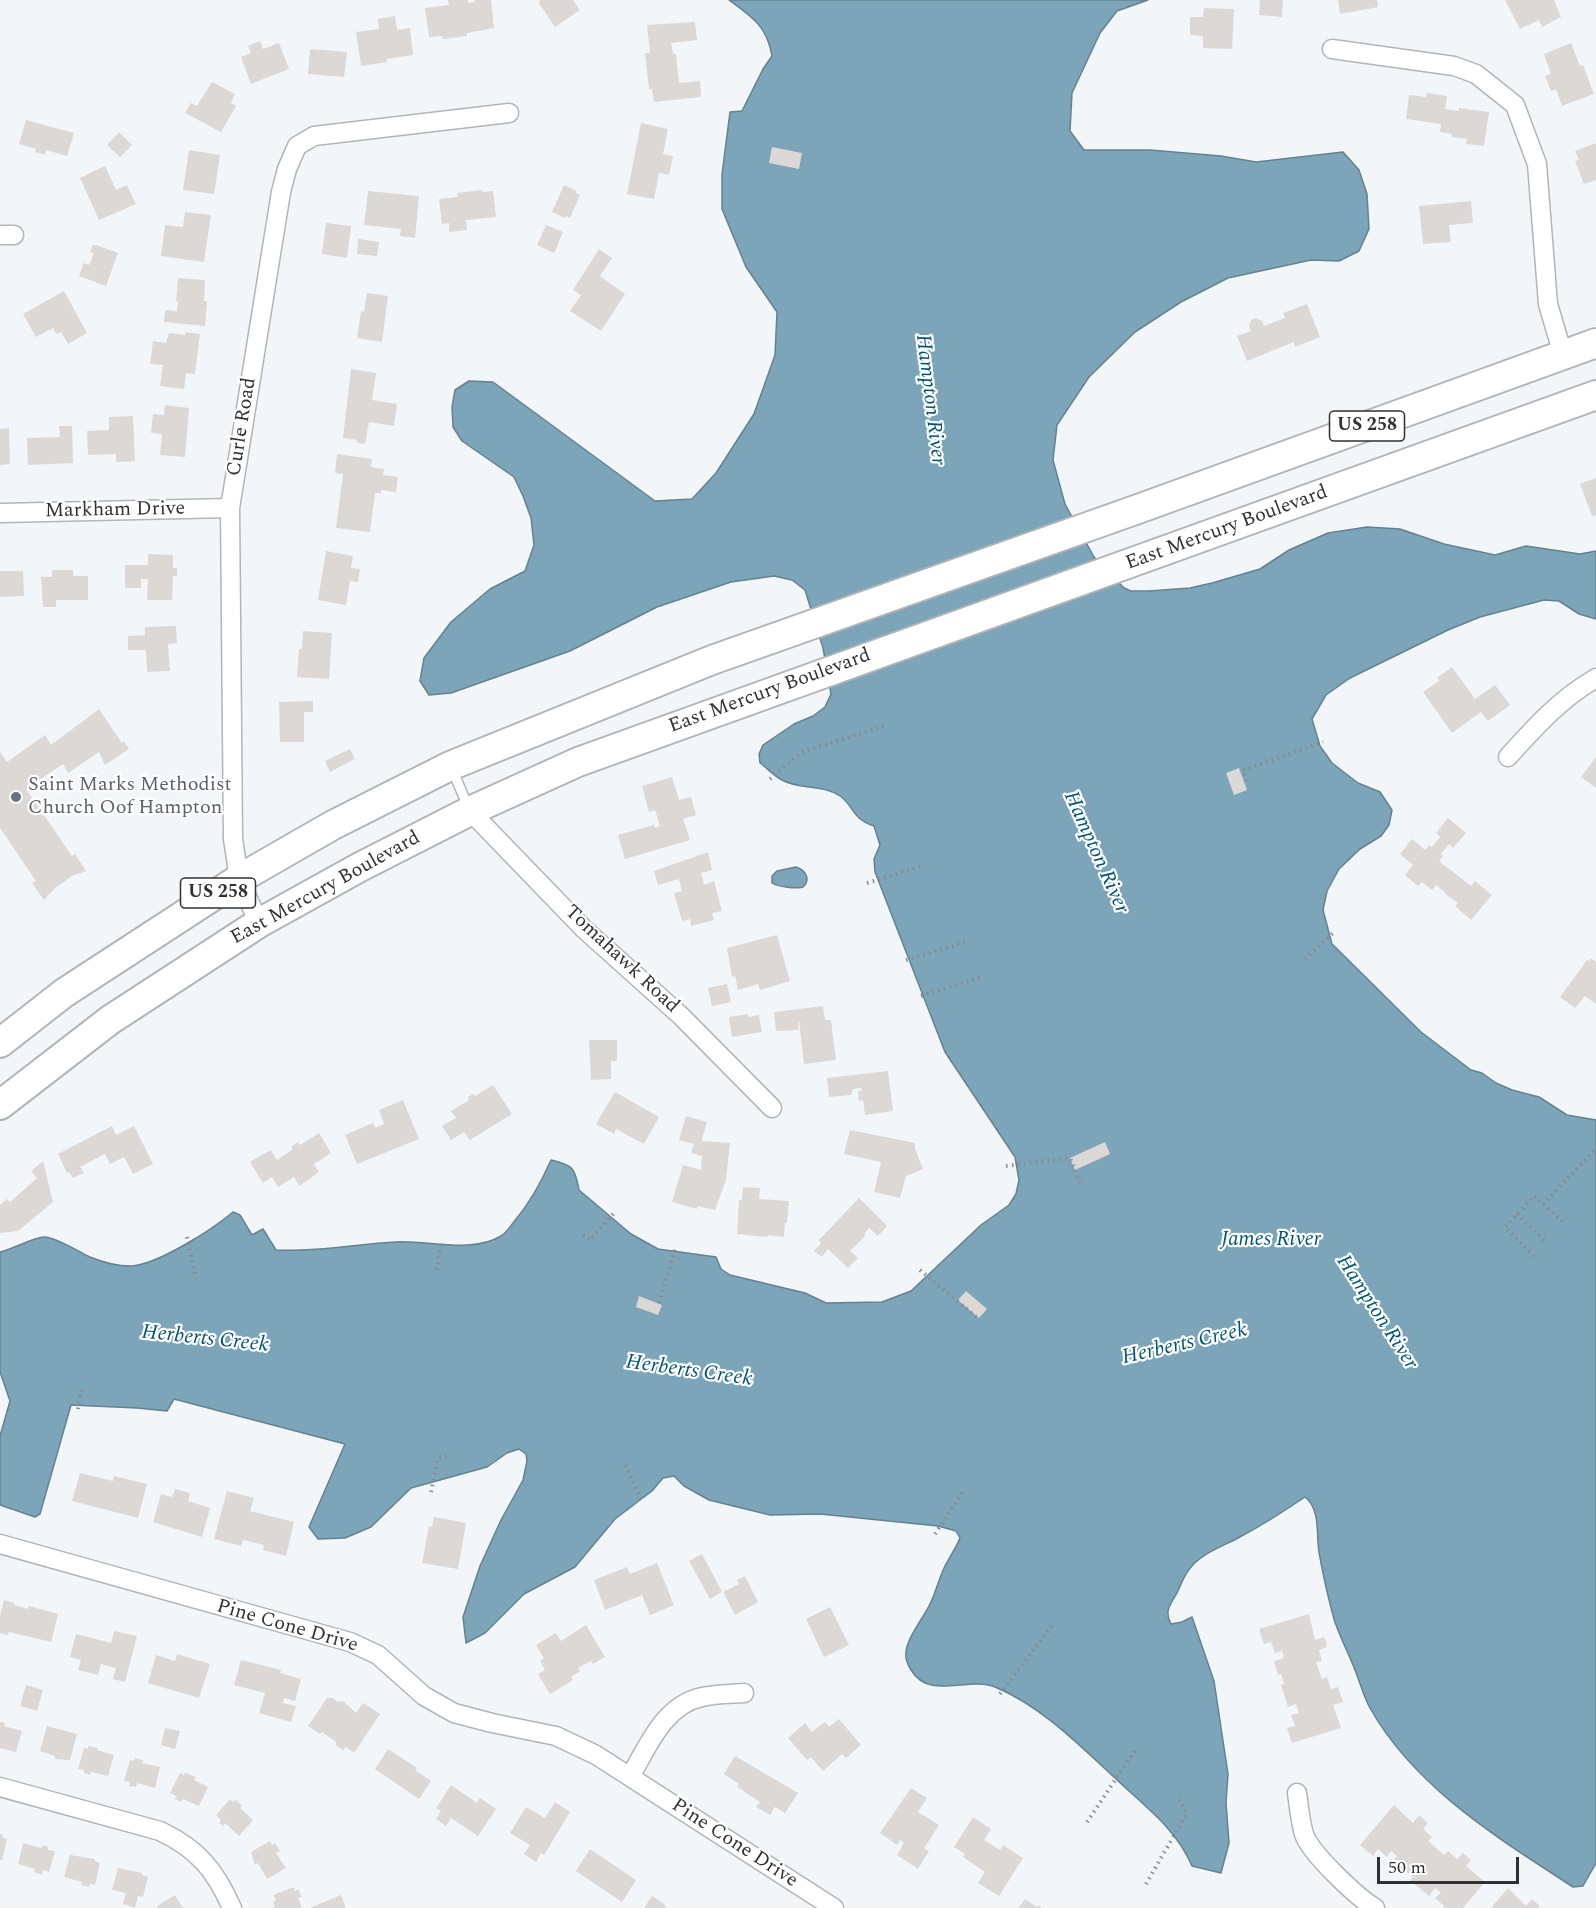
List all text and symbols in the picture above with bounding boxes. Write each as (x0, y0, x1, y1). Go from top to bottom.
water label: Hampton River (908, 333, 950, 467)
street label: Curle Road (223, 376, 263, 478)
road number: US 258 (1330, 411, 1404, 441)
street label: East Mercury Boulevard (1123, 481, 1331, 577)
street label: Markham Drive (45, 498, 185, 524)
street label: East Mercury Boulevard (666, 644, 874, 740)
place label: Saint Marks Methodist Church Oof Hampton (28, 774, 232, 821)
water label: Hampton River (1057, 788, 1133, 918)
marker: Saint Marks Methodist Church Oof Hampton (9, 790, 23, 804)
street label: East Mercury Boulevard (227, 827, 425, 951)
road number: US 258 (180, 878, 256, 908)
street label: Tomahawk Road (559, 901, 683, 1019)
water label: James River (1221, 1228, 1321, 1254)
water label: Hampton River (1330, 1251, 1422, 1375)
water label: Herberts Creek (1120, 1318, 1250, 1372)
water label: Herberts Creek (140, 1321, 270, 1359)
water label: Herberts Creek (624, 1351, 754, 1393)
street label: Pine Cone Drive (214, 1595, 360, 1659)
street label: Pine Cone Drive (666, 1794, 802, 1894)
scale bar (1380, 1845, 1522, 1883)
text: 50 m (1388, 1854, 1426, 1881)

